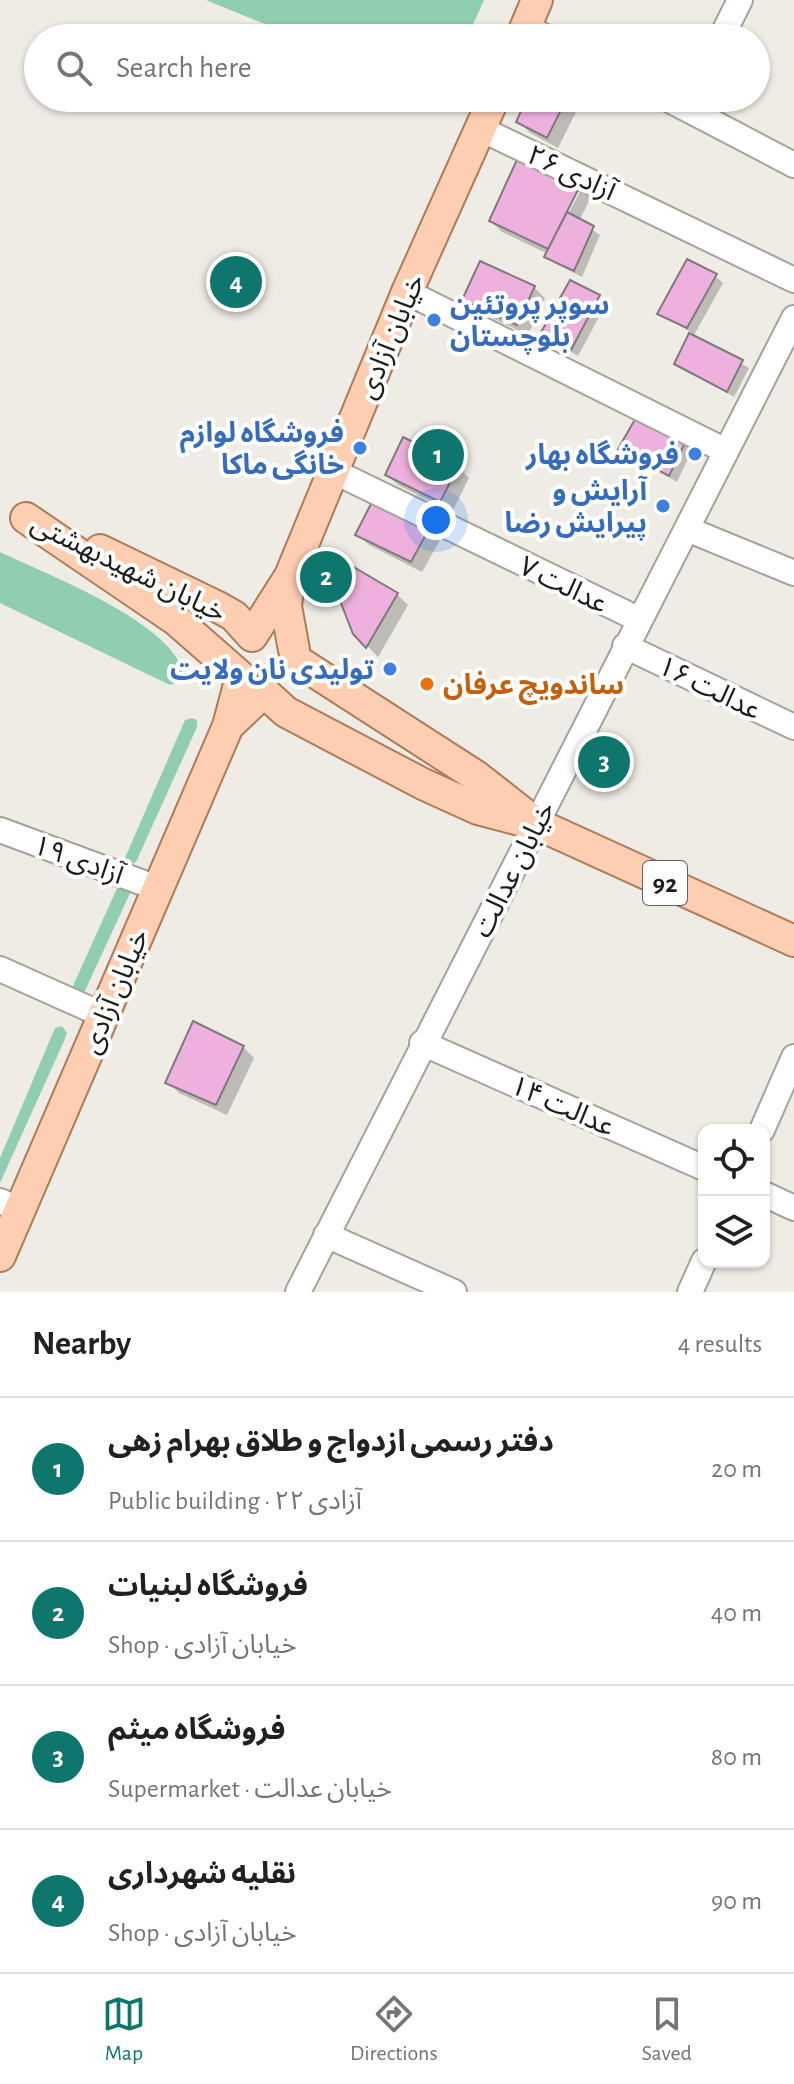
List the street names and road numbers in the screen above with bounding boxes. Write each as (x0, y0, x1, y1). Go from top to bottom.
street label: آزادی ۲۶ (522, 140, 622, 208)
street label: خیابان آزادی (352, 270, 431, 403)
street label: خیابان شهیدبهشتی (26, 510, 230, 629)
street label: عدالت ۷ (515, 553, 612, 619)
street label: عدالت ۱۶ (653, 652, 765, 726)
street label: خیابان عدالت (469, 798, 561, 942)
street label: آزادی ۱۹ (29, 830, 130, 892)
road number: 92 (643, 861, 687, 905)
street label: خیابان آزادی (76, 925, 155, 1058)
street label: عدالت ۱۴ (506, 1072, 618, 1142)

